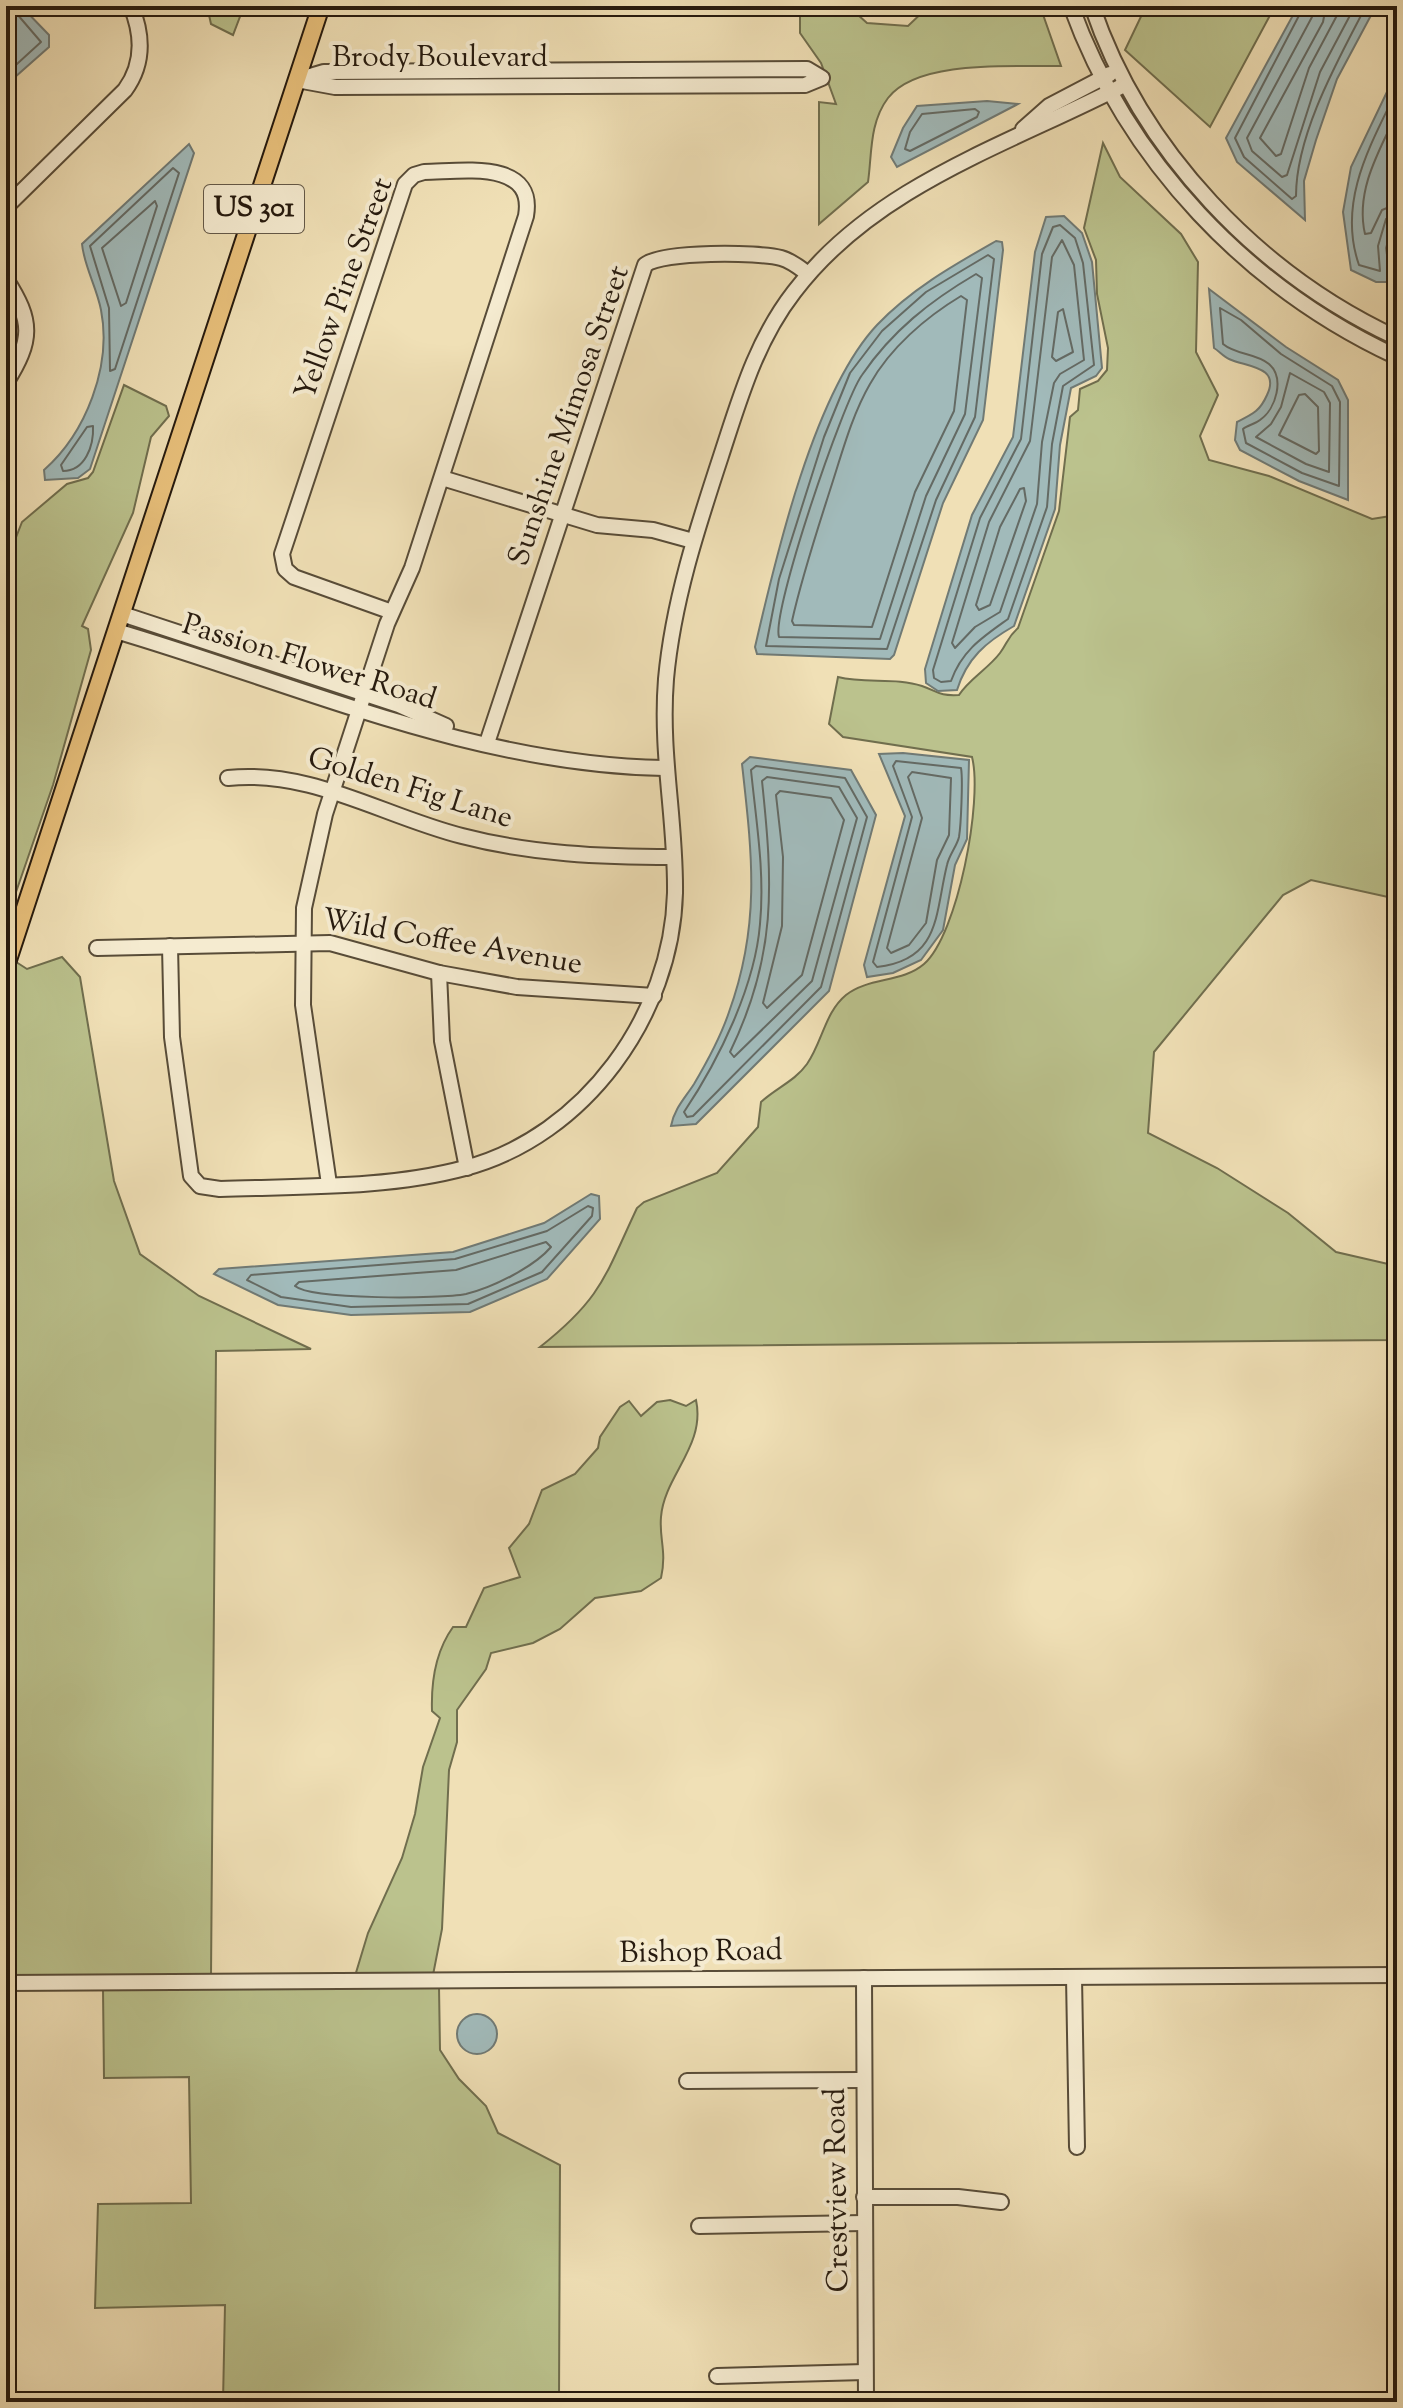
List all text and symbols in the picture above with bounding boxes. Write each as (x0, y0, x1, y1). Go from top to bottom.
street label: Brody Boulevard (332, 37, 548, 80)
street label: Yellow Pine Street (285, 172, 405, 406)
road number: US 301 (204, 185, 304, 233)
street label: Sunshine Mimosa Street (498, 260, 642, 572)
street label: Passion Flower Road (177, 604, 441, 722)
street label: Golden Fig Lane (302, 737, 518, 841)
street label: Wild Coffee Avenue (319, 899, 585, 987)
street label: Bishop Road (619, 1930, 783, 1976)
street label: Crestview Road (815, 2087, 861, 2293)

